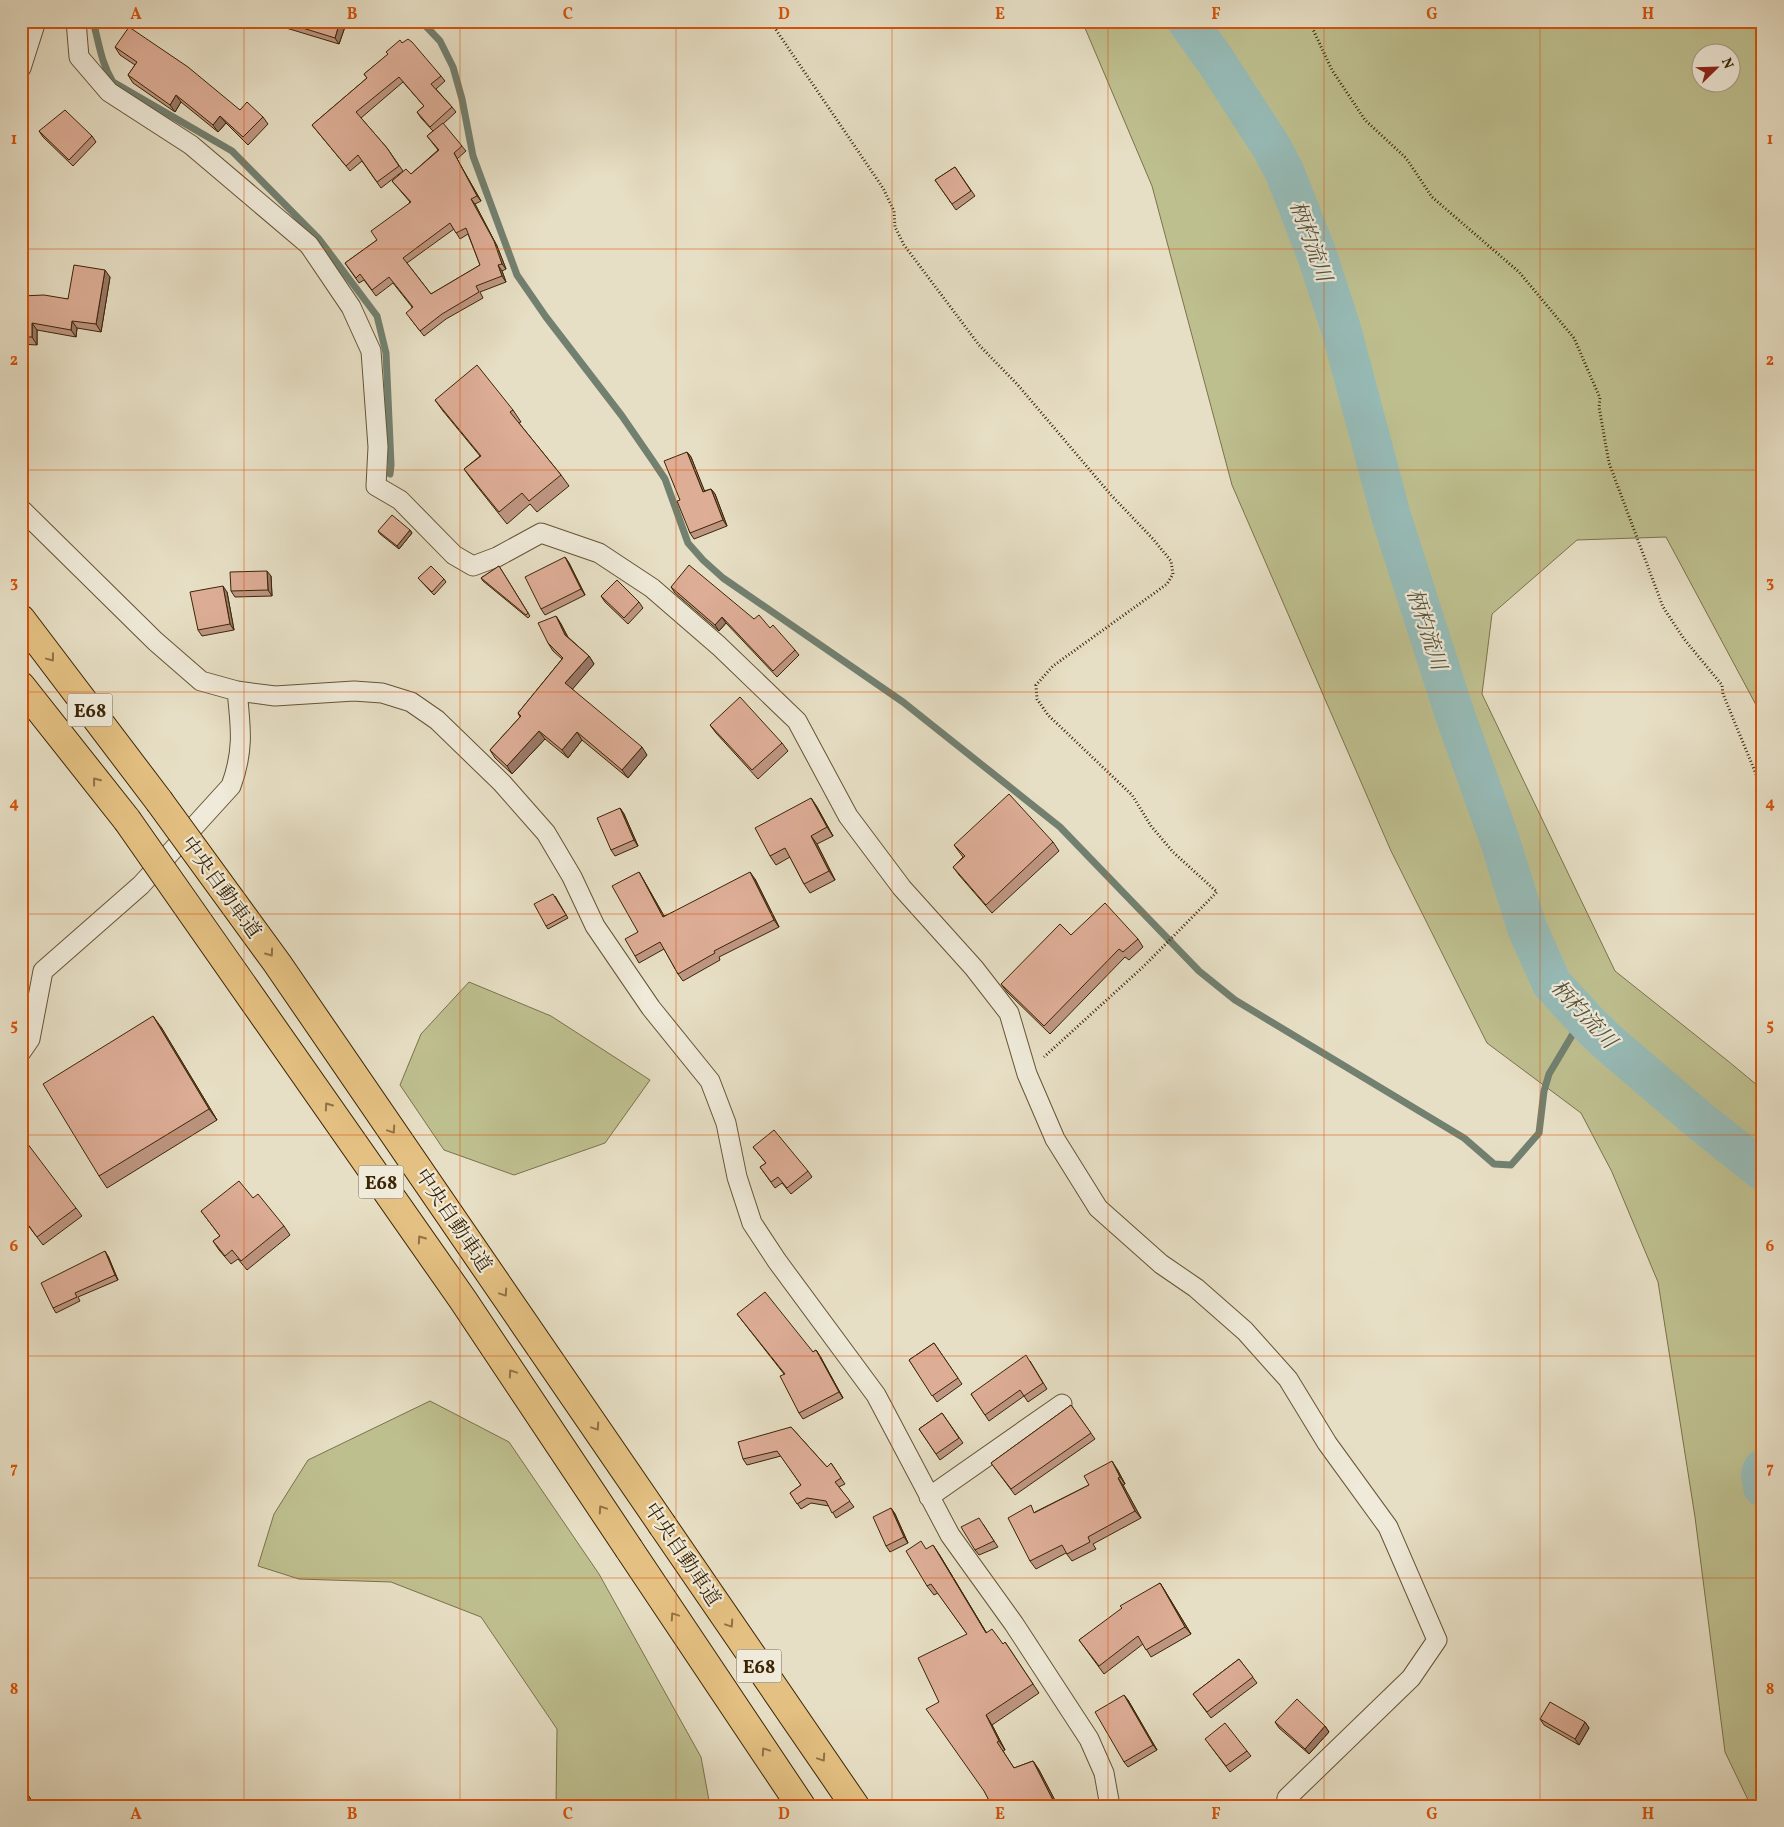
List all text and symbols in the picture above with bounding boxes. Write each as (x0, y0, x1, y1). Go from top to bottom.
text: A (130, 4, 142, 26)
text: B (347, 4, 358, 26)
text: C (563, 4, 573, 26)
text: D (778, 4, 790, 26)
text: E (995, 4, 1005, 26)
text: F (1211, 4, 1221, 26)
text: G (1426, 4, 1438, 26)
text: H (1642, 4, 1654, 26)
north arrow (1692, 42, 1742, 92)
text: N (1716, 55, 1737, 72)
text: 1 (11, 129, 17, 151)
text: 1 (1767, 129, 1773, 151)
water label: 柄杓流川 (1282, 197, 1338, 288)
text: 2 (10, 350, 18, 372)
text: 2 (1766, 350, 1774, 372)
text: 3 (10, 572, 18, 594)
text: 3 (1766, 572, 1774, 594)
water label: 柄杓流川 (1399, 585, 1453, 676)
one-way arrow (45, 652, 53, 661)
road number: E68 (68, 694, 112, 726)
one-way arrow (94, 778, 102, 787)
text: 4 (9, 793, 19, 815)
text: 4 (1765, 793, 1775, 815)
street label: 中央自動車道 (174, 831, 267, 945)
one-way arrow (264, 947, 273, 957)
water label: 柄杓流川 (1544, 974, 1624, 1057)
text: 5 (10, 1015, 18, 1037)
text: 5 (1766, 1015, 1774, 1037)
one-way arrow (325, 1102, 334, 1112)
one-way arrow (386, 1124, 395, 1134)
street label: 中央自動車道 (407, 1164, 498, 1279)
road number: E68 (358, 1166, 404, 1198)
one-way arrow (418, 1235, 427, 1245)
text: 6 (10, 1236, 19, 1258)
text: 6 (1766, 1236, 1775, 1258)
one-way arrow (498, 1287, 507, 1297)
one-way arrow (509, 1370, 518, 1379)
one-way arrow (589, 1422, 599, 1431)
text: 7 (10, 1458, 18, 1480)
text: 7 (1766, 1458, 1774, 1480)
street label: 中央自動車道 (636, 1498, 727, 1613)
one-way arrow (599, 1505, 608, 1514)
one-way arrow (671, 1612, 680, 1622)
one-way arrow (724, 1618, 733, 1628)
road number: E68 (736, 1650, 782, 1682)
text: 8 (10, 1679, 18, 1701)
text: 8 (1766, 1679, 1774, 1701)
one-way arrow (761, 1747, 771, 1756)
one-way arrow (816, 1752, 825, 1762)
text: A (130, 1804, 142, 1826)
text: B (347, 1804, 358, 1826)
text: C (563, 1804, 573, 1826)
text: D (778, 1804, 790, 1826)
text: E (995, 1804, 1005, 1826)
text: F (1211, 1804, 1221, 1826)
text: G (1426, 1804, 1438, 1826)
text: H (1642, 1804, 1654, 1826)

